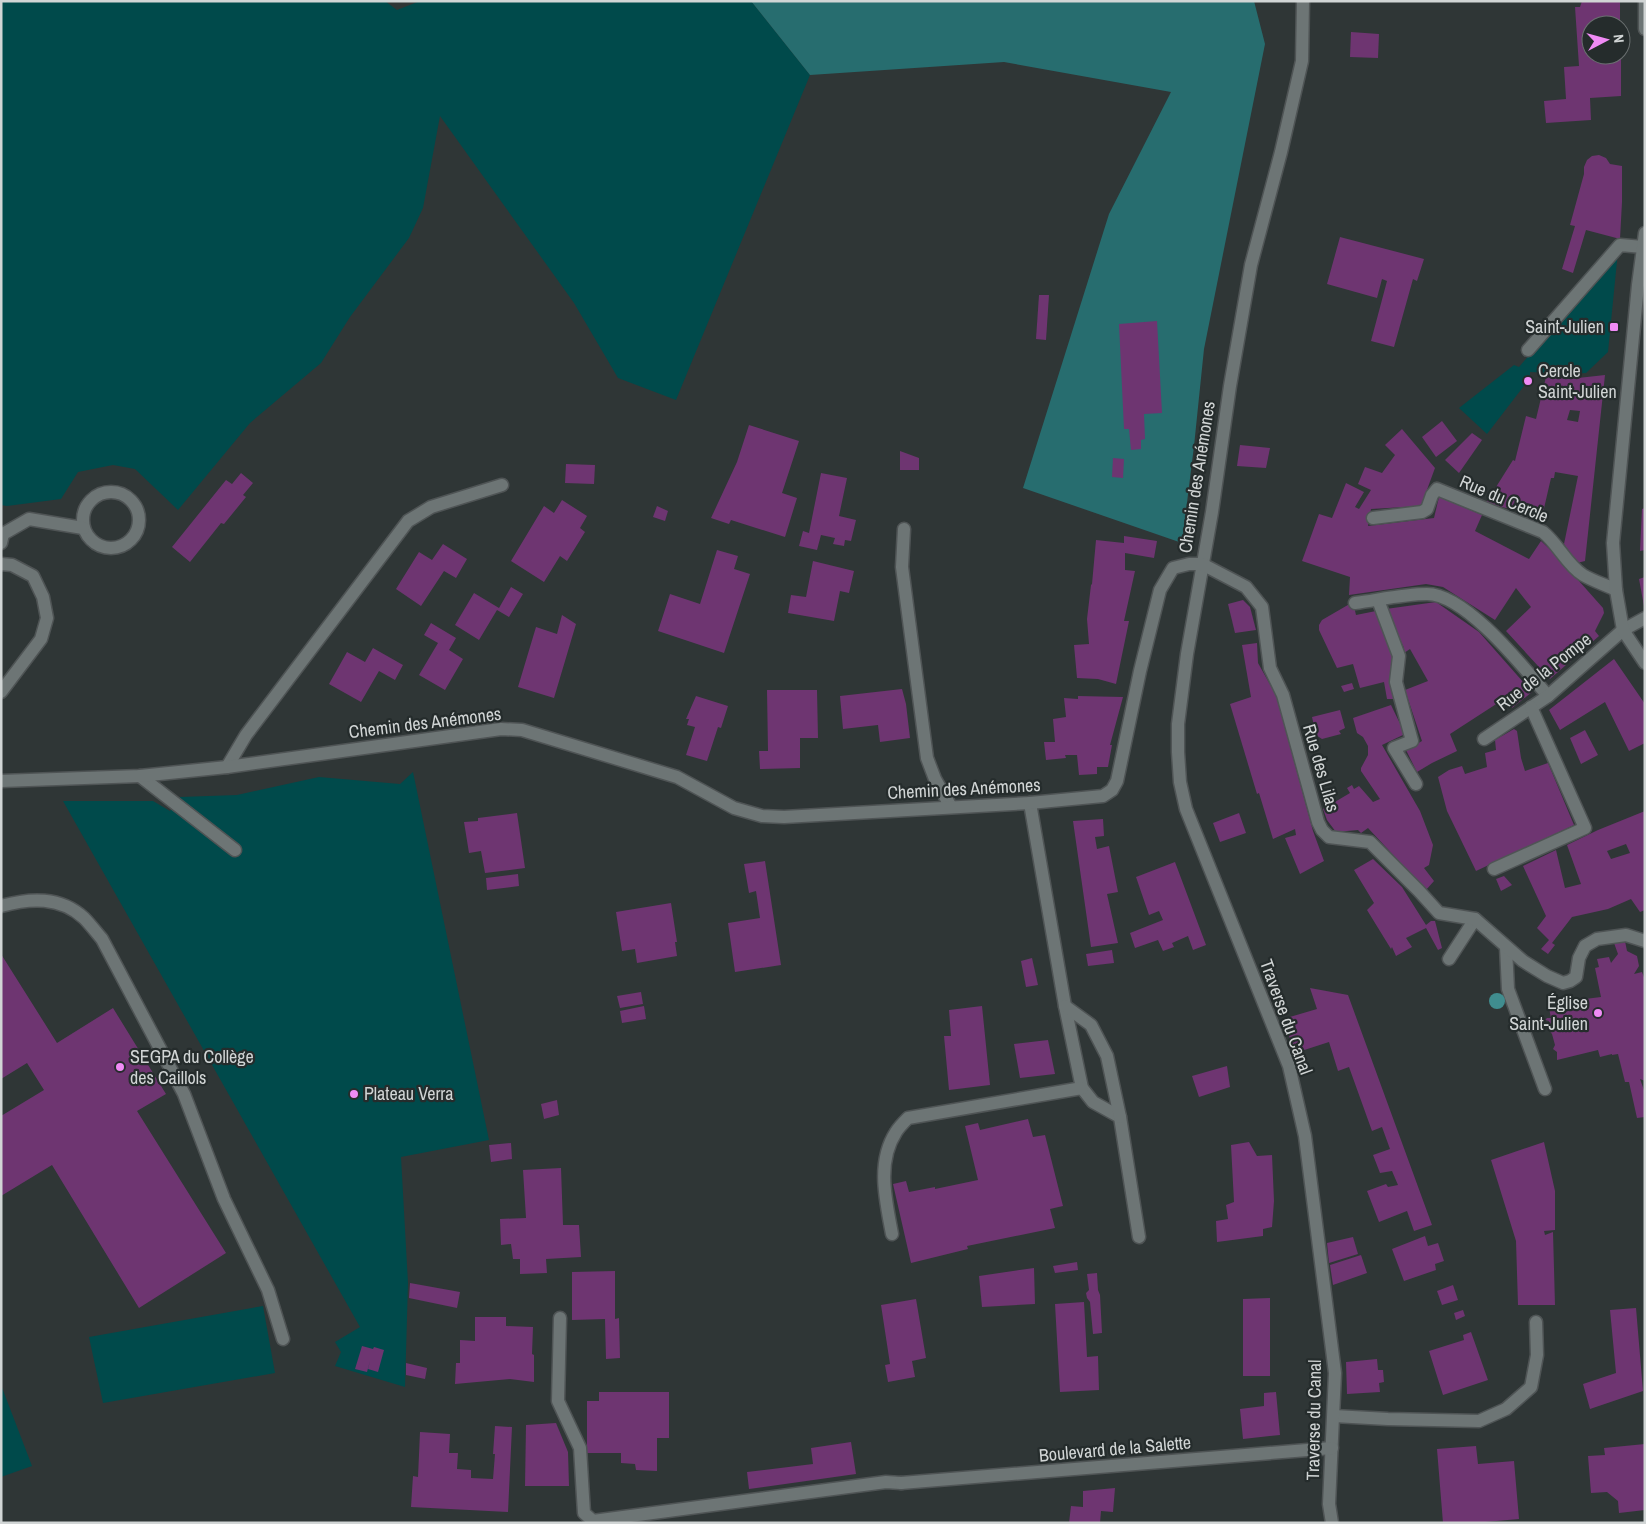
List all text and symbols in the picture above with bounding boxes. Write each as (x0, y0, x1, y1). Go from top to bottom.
north arrow (1581, 15, 1631, 65)
text: N (1610, 34, 1628, 44)
place label: Saint-Julien (1525, 314, 1604, 339)
marker: Saint-Julien (1608, 321, 1620, 333)
place label: Cercle Saint-Julien (1538, 358, 1617, 404)
marker: Cercle Saint-Julien (1522, 375, 1534, 387)
street label: Chemin des Anémones (1172, 399, 1221, 555)
street label: Rue du Cercle (1456, 469, 1553, 528)
street label: Rue de la Pompe (1491, 627, 1596, 717)
street label: Chemin des Anémones (347, 701, 503, 744)
street label: Rue des Lilas (1297, 721, 1346, 815)
street label: Chemin des Anémones (887, 772, 1041, 805)
street label: Traverse du Canal (1254, 956, 1319, 1078)
place label: Église Saint-Julien (1509, 990, 1588, 1036)
marker: Église Saint-Julien (1592, 1007, 1604, 1019)
place label: SEGPA du Collège des Caillols (130, 1044, 254, 1090)
marker: SEGPA du Collège des Caillols (114, 1061, 126, 1073)
place label: Plateau Verra (364, 1081, 453, 1106)
marker: Plateau Verra (348, 1088, 360, 1100)
street label: Traverse du Canal (1300, 1359, 1327, 1481)
street label: Boulevard de la Salette (1038, 1429, 1192, 1468)

